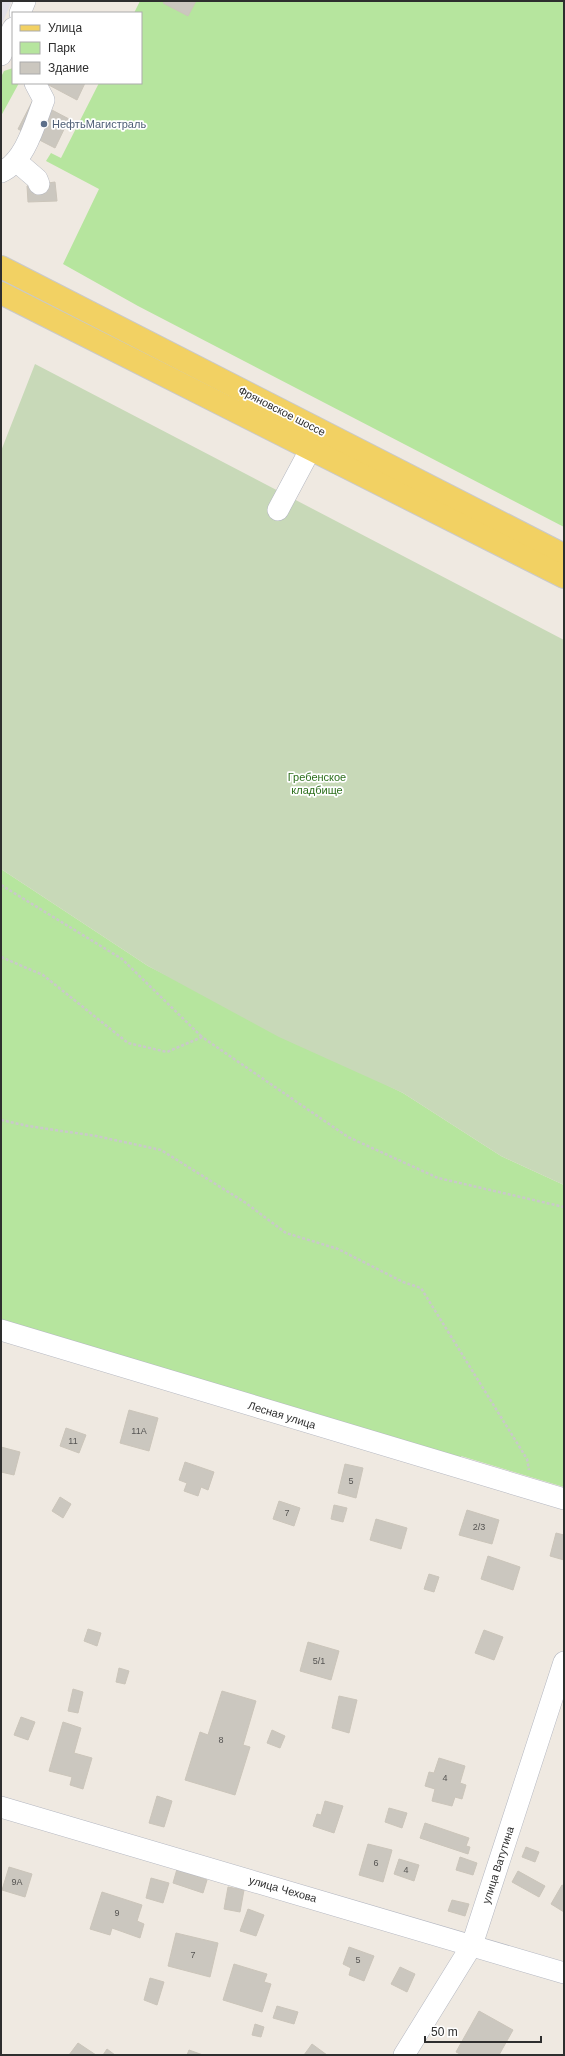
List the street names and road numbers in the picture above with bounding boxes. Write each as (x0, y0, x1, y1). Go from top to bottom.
street label: Фряновское шоссе (237, 384, 327, 438)
street label: Лесная улица (247, 1399, 318, 1431)
street label: улица Ватутина (480, 1824, 516, 1905)
street label: улица Чехова (248, 1874, 319, 1905)

